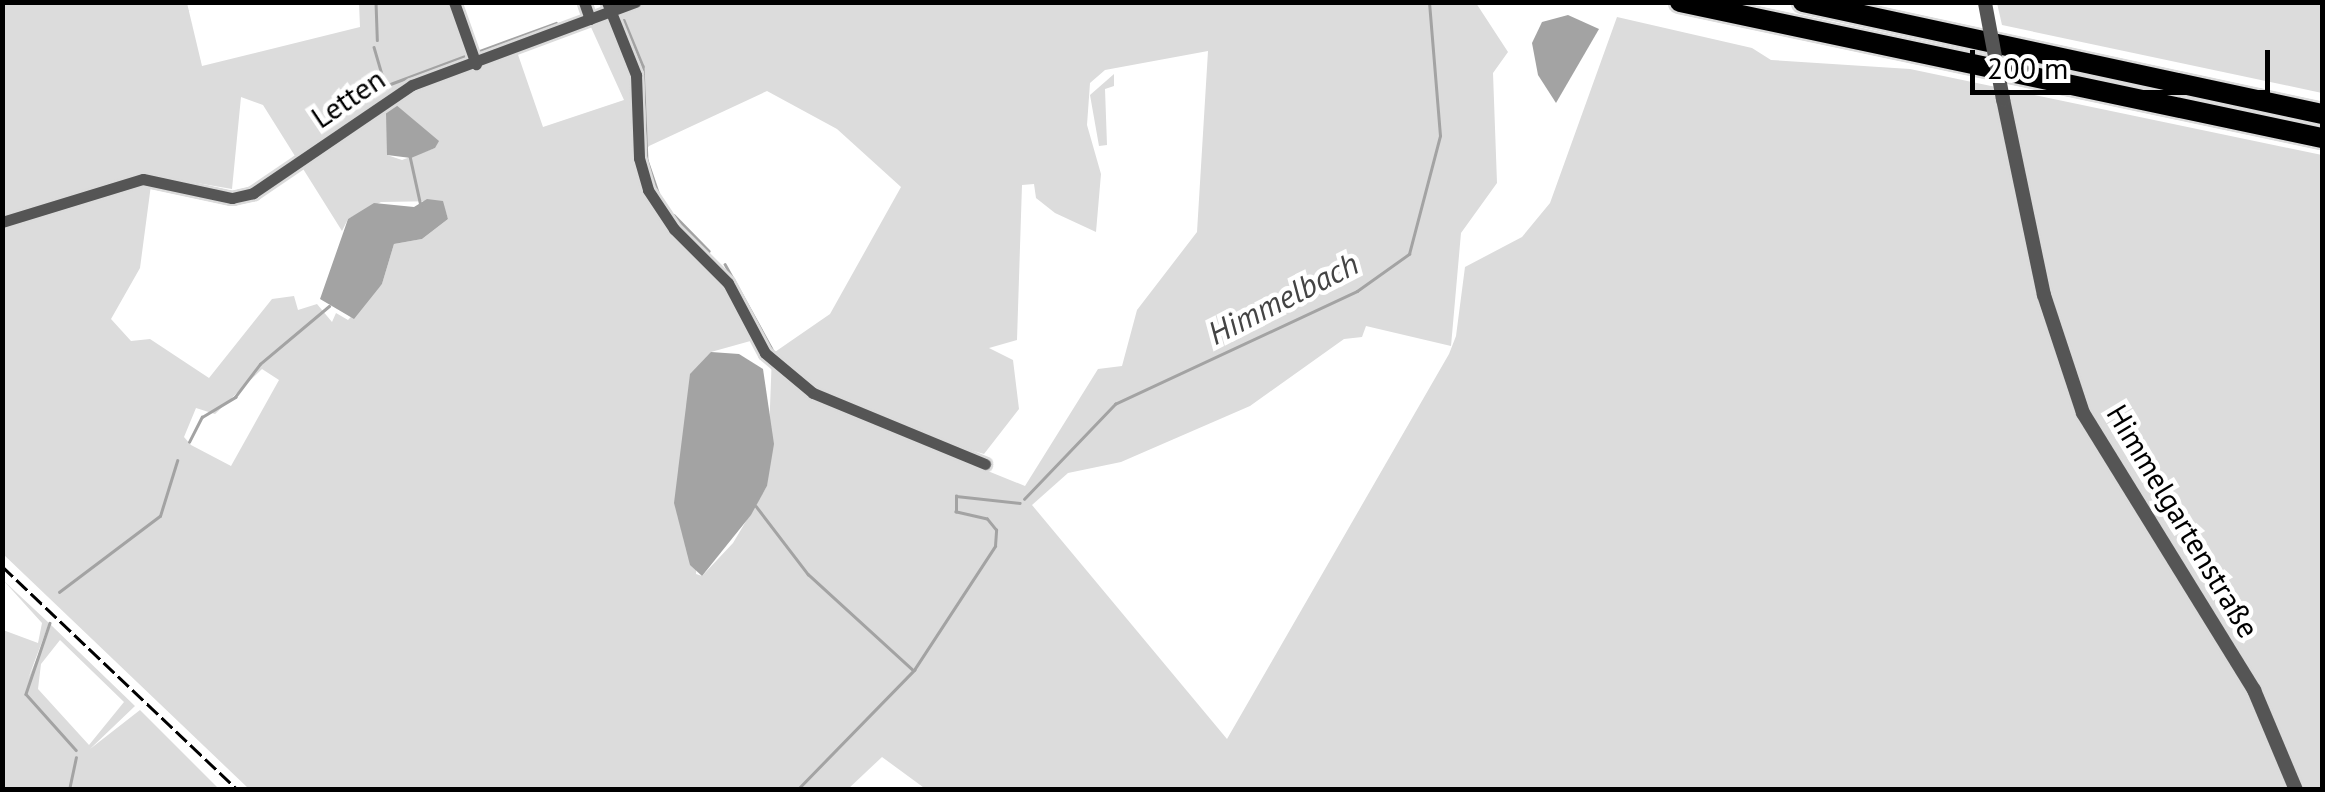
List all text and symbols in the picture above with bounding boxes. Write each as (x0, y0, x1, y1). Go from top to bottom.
scale bar (1975, 30, 2275, 92)
text: 200 m (1987, 48, 2068, 87)
street label: Letten (305, 61, 391, 135)
water label: Himmelbach (1201, 244, 1365, 352)
street label: Himmelgartenstraße (2099, 398, 2267, 644)

